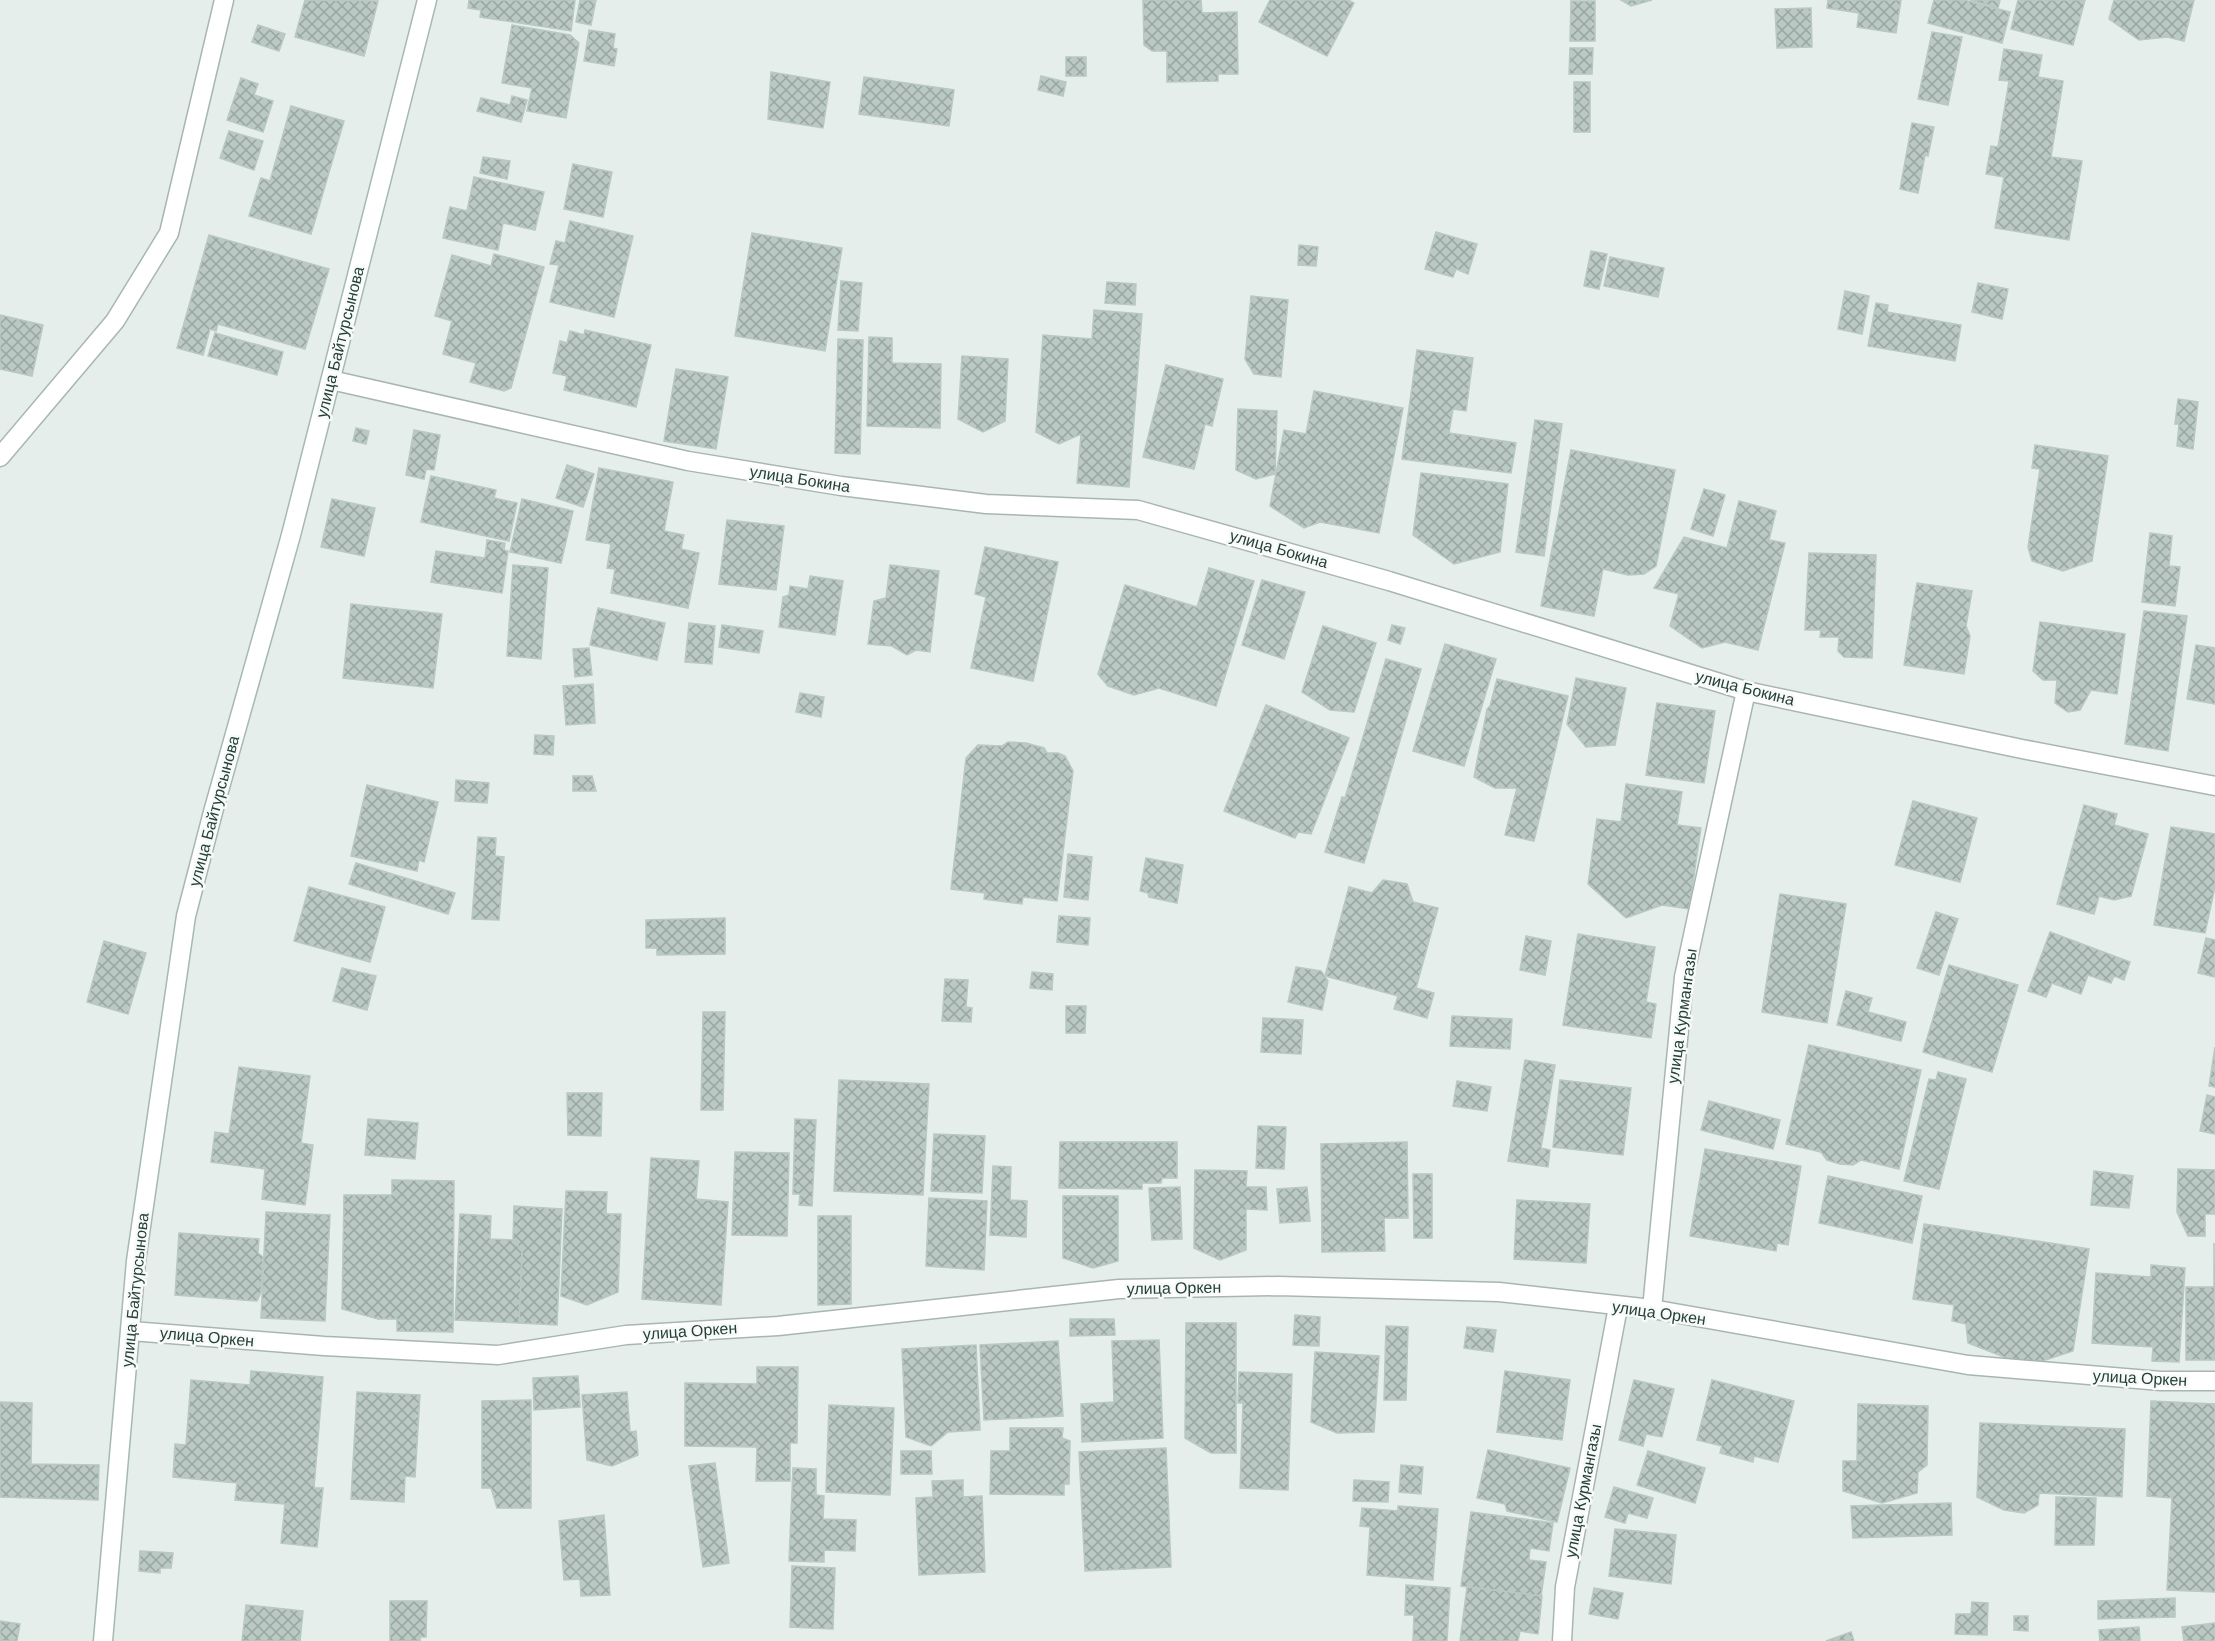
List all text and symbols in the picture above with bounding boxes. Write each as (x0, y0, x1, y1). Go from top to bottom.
street label: улица Байтурсынова (311, 264, 369, 420)
street label: улица Бокина (748, 461, 852, 497)
street label: улица Бокина (1227, 525, 1331, 573)
street label: улица Бокина (1693, 666, 1797, 710)
street label: улица Байтурсынова (184, 733, 244, 889)
street label: улица Курмангазы (1662, 947, 1702, 1085)
street label: улица Байтурсынова (116, 1212, 154, 1368)
street label: улица Оркен (1127, 1277, 1221, 1299)
street label: улица Оркен (1611, 1296, 1707, 1330)
street label: улица Оркен (642, 1317, 738, 1345)
street label: улица Оркен (159, 1322, 255, 1352)
street label: улица Оркен (2092, 1365, 2188, 1391)
street label: улица Курмангазы (1560, 1422, 1606, 1560)

